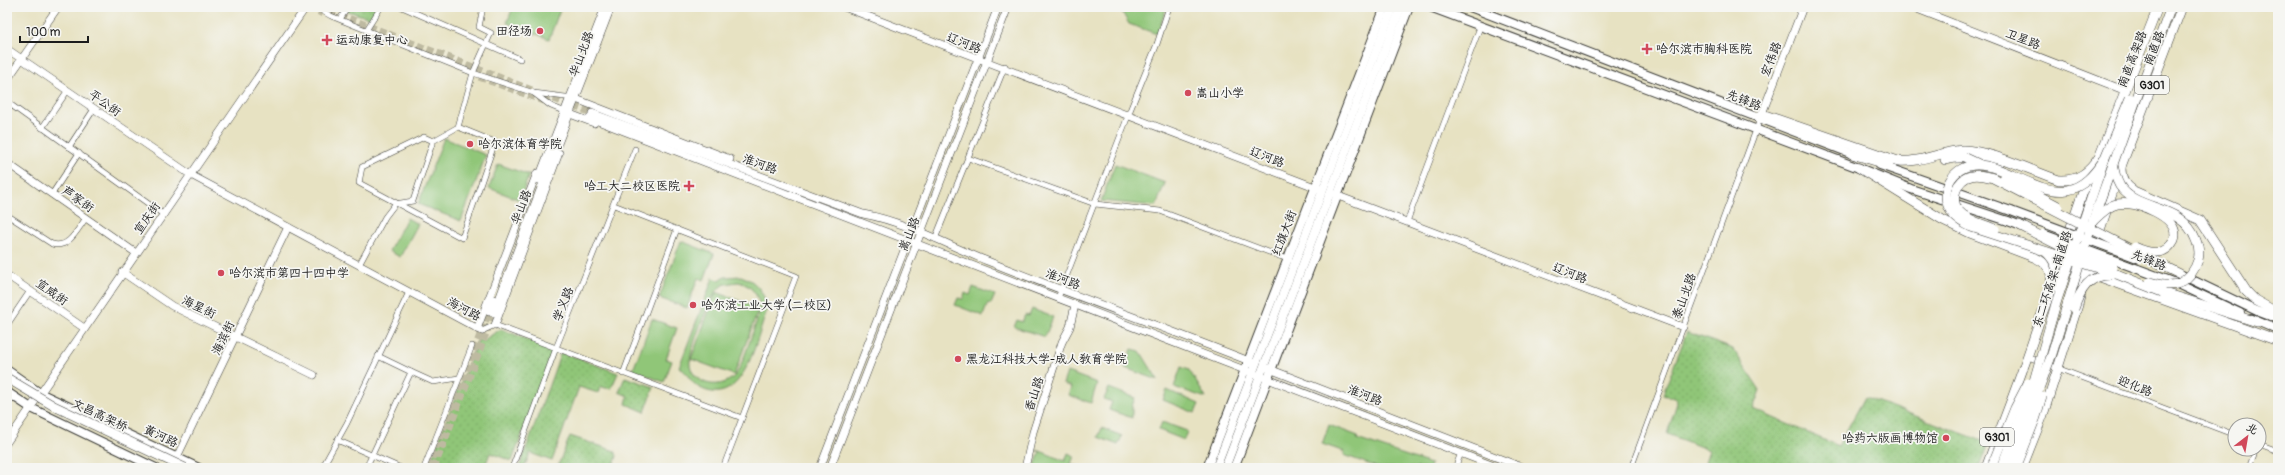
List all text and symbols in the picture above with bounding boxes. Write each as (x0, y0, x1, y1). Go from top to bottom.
scale bar (20, 18, 88, 44)
place label: 田径场 (496, 24, 532, 39)
text: 100 m (26, 25, 61, 40)
marker: 田径场 (535, 26, 545, 36)
street label: 卫星路 (2003, 26, 2042, 53)
street label: 南直高架路 (2115, 28, 2150, 90)
street label: 华山北路 (566, 29, 597, 79)
street label: 南直路 (2141, 29, 2168, 68)
street label: 辽河路 (944, 30, 983, 57)
place label: 运动康复中心 (336, 33, 408, 48)
marker: 运动康复中心 (321, 34, 333, 46)
street label: 宏伟路 (1758, 40, 1785, 79)
place label: 哈尔滨市胸科医院 (1656, 42, 1752, 57)
marker: 哈尔滨市胸科医院 (1641, 43, 1653, 55)
road number: G301 (2135, 76, 2169, 94)
place label: 嵩山小学 (1196, 86, 1244, 101)
street label: 平公街 (86, 87, 124, 120)
street label: 先锋路 (1724, 87, 1763, 114)
marker: 嵩山小学 (1183, 88, 1193, 98)
place label: 哈尔滨体育学院 (478, 137, 562, 152)
marker: 哈尔滨体育学院 (465, 139, 475, 149)
street label: 辽河路 (1247, 144, 1286, 171)
street label: 淮河路 (740, 151, 779, 178)
place label: 哈工大二校区医院 (584, 179, 680, 194)
marker: 哈工大二校区医院 (683, 180, 695, 192)
street label: 芦家街 (59, 183, 97, 216)
street label: 华山路 (508, 188, 535, 227)
street label: 宣庆街 (131, 199, 164, 237)
street label: 红旗大街 (1269, 208, 1300, 258)
street label: 嵩山路 (896, 215, 923, 254)
street label: 东二环高架-南直路 (2030, 229, 2075, 330)
street label: 先锋路 (2129, 247, 2168, 274)
street label: 辽河路 (1550, 260, 1589, 287)
place label: 哈尔滨市第四十四中学 (229, 266, 349, 281)
street label: 淮河路 (1043, 266, 1082, 293)
marker: 哈尔滨市第四十四中学 (216, 268, 226, 278)
street label: 泰山北路 (1669, 271, 1700, 321)
street label: 宣威街 (33, 276, 71, 309)
street label: 学义路 (550, 285, 577, 324)
street label: 海星街 (179, 293, 218, 322)
street label: 海河路 (444, 294, 483, 325)
place label: 哈尔滨工业大学 (二校区) (701, 298, 832, 313)
marker: 哈尔滨工业大学 (二校区) (688, 300, 698, 310)
street label: 海滨街 (209, 319, 238, 358)
place label: 黑龙江科技大学-成人教育学院 (966, 352, 1127, 367)
marker: 黑龙江科技大学-成人教育学院 (953, 354, 963, 364)
street label: 迎化路 (2115, 373, 2154, 400)
street label: 香山路 (1022, 375, 1047, 414)
street label: 淮河路 (1345, 382, 1384, 409)
street label: 文昌高架桥 (69, 396, 131, 435)
north arrow (2227, 417, 2267, 457)
text: 北 (2244, 420, 2260, 437)
street label: 黄河路 (141, 422, 180, 451)
road number: G301 (1980, 428, 2014, 446)
place label: 哈药六版画博物馆 (1842, 431, 1938, 446)
marker: 哈药六版画博物馆 (1941, 433, 1951, 443)

